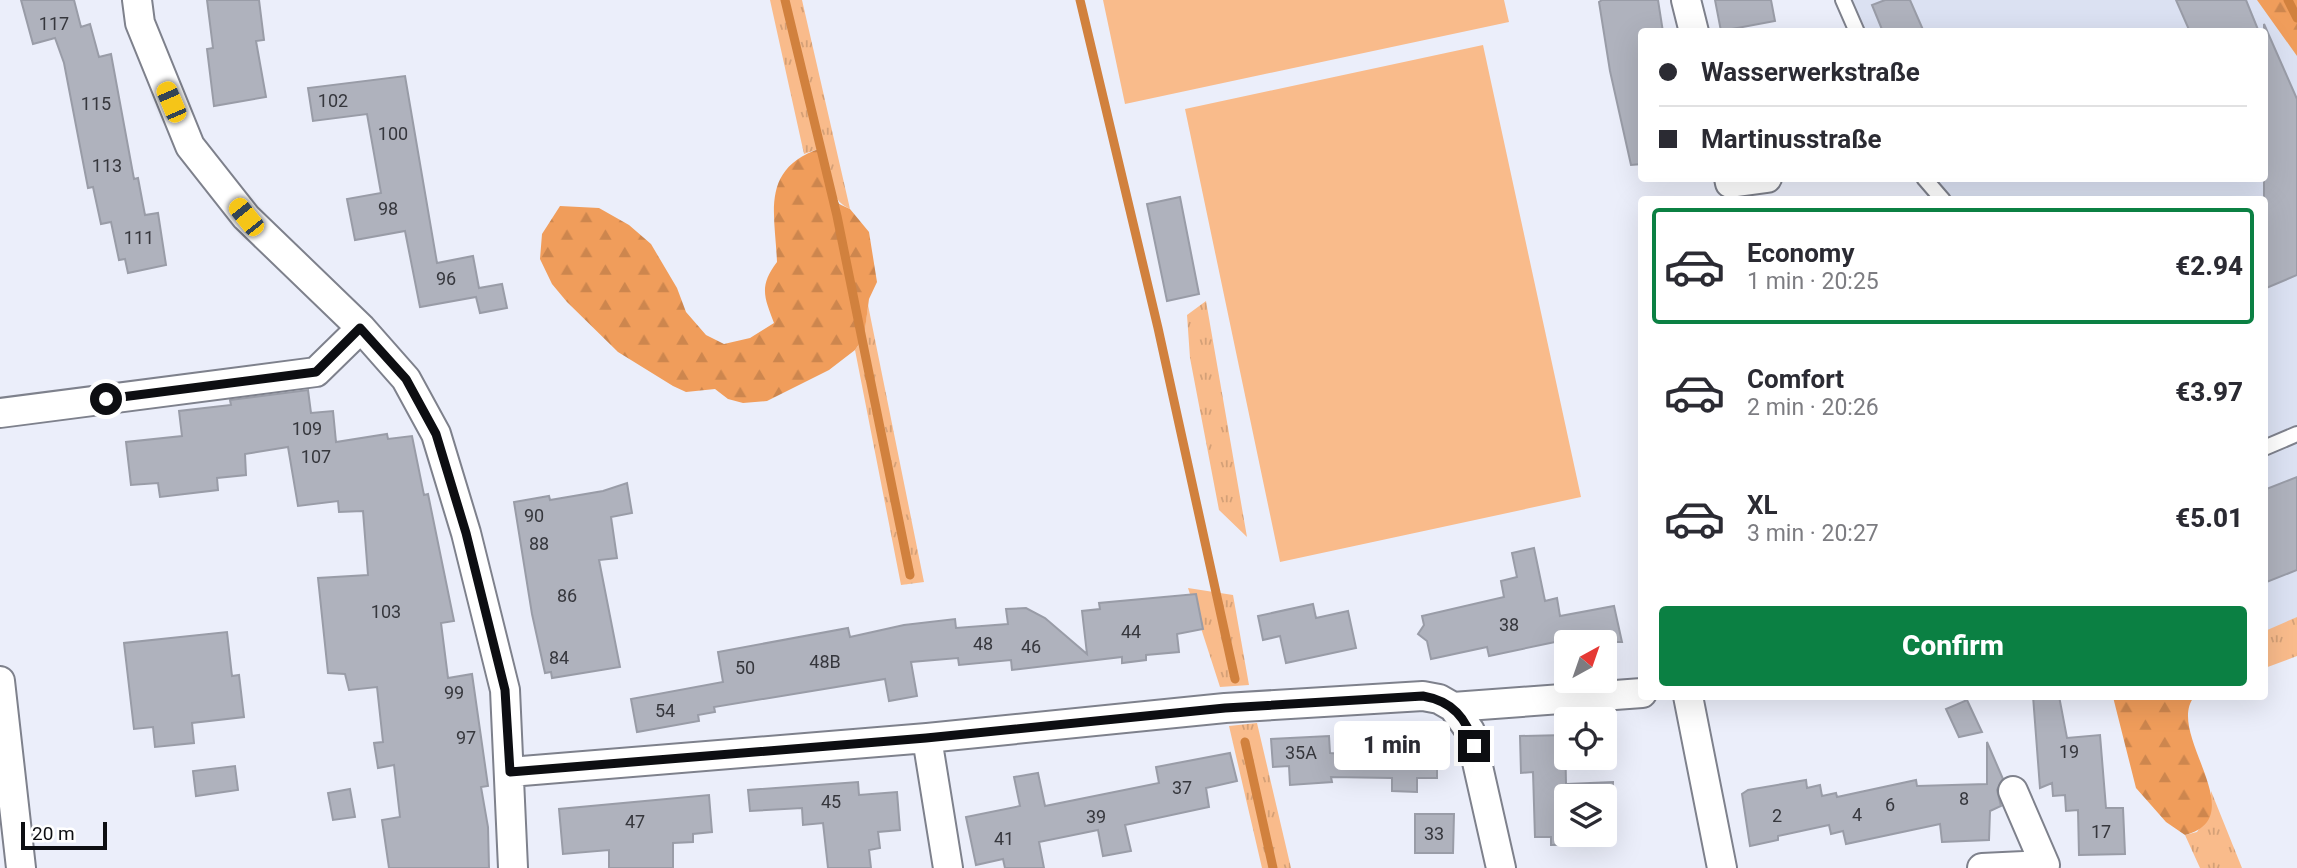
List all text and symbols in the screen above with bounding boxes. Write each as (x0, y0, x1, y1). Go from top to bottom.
house number: 117 (39, 13, 69, 34)
text: Wasserwerkstraße (1701, 57, 1920, 87)
car (154, 79, 189, 125)
house number: 102 (318, 90, 348, 111)
house number: 115 (81, 93, 111, 114)
house number: 100 (378, 123, 408, 144)
text: Martinusstraße (1701, 124, 1882, 154)
house number: 113 (92, 155, 122, 176)
car (225, 194, 268, 240)
house number: 98 (378, 198, 398, 219)
house number: 111 (124, 227, 154, 248)
icon: car (1663, 235, 1726, 298)
text: Economy (1747, 238, 1854, 268)
text: €2.94 (2175, 251, 2243, 281)
house number: 96 (436, 268, 456, 289)
text: 1 min · 20:25 (1747, 268, 1879, 295)
icon: car (1663, 361, 1726, 424)
text: Comfort (1747, 364, 1844, 394)
text: €3.97 (2175, 377, 2243, 407)
route start (90, 383, 122, 415)
text: 2 min · 20:26 (1747, 394, 1879, 421)
house number: 109 (292, 418, 322, 439)
house number: 107 (301, 446, 331, 467)
icon: car (1663, 487, 1726, 550)
text: XL (1747, 490, 1778, 520)
text: €5.01 (2175, 503, 2243, 533)
house number: 90 (524, 505, 544, 526)
text: 3 min · 20:27 (1747, 520, 1879, 547)
house number: 88 (529, 533, 549, 554)
house number: 86 (557, 585, 577, 606)
house number: 103 (371, 601, 401, 622)
button: Confirm (1659, 606, 2247, 686)
house number: 38 (1499, 614, 1519, 635)
house number: 44 (1121, 621, 1141, 642)
north arrow (1554, 630, 1617, 693)
map controls (1554, 630, 1617, 847)
house number: 48 (973, 633, 993, 654)
house number: 46 (1021, 636, 1041, 657)
house number: 84 (549, 647, 569, 668)
house number: 48B (809, 651, 841, 672)
house number: 50 (735, 657, 755, 678)
house number: 99 (444, 682, 464, 703)
house number: 54 (655, 700, 675, 721)
button: locate (1554, 707, 1617, 770)
callout: 1 min (1334, 722, 1450, 770)
house number: 97 (456, 727, 476, 748)
route end (1458, 730, 1490, 762)
text: 1 min (1363, 732, 1421, 759)
house number: 19 (2059, 741, 2079, 762)
house number: 35A (1285, 742, 1317, 763)
house number: 37 (1172, 777, 1192, 798)
button: layers (1554, 784, 1617, 847)
house number: 8 (1959, 788, 1969, 809)
house number: 45 (821, 791, 841, 812)
house number: 6 (1885, 794, 1895, 815)
house number: 4 (1852, 804, 1862, 825)
house number: 2 (1772, 805, 1782, 826)
house number: 39 (1086, 806, 1106, 827)
house number: 47 (625, 811, 645, 832)
scale bar (21, 819, 107, 851)
house number: 17 (2091, 821, 2111, 842)
text: 20 m (32, 822, 75, 845)
house number: 33 (1424, 823, 1444, 844)
house number: 41 (994, 828, 1014, 849)

